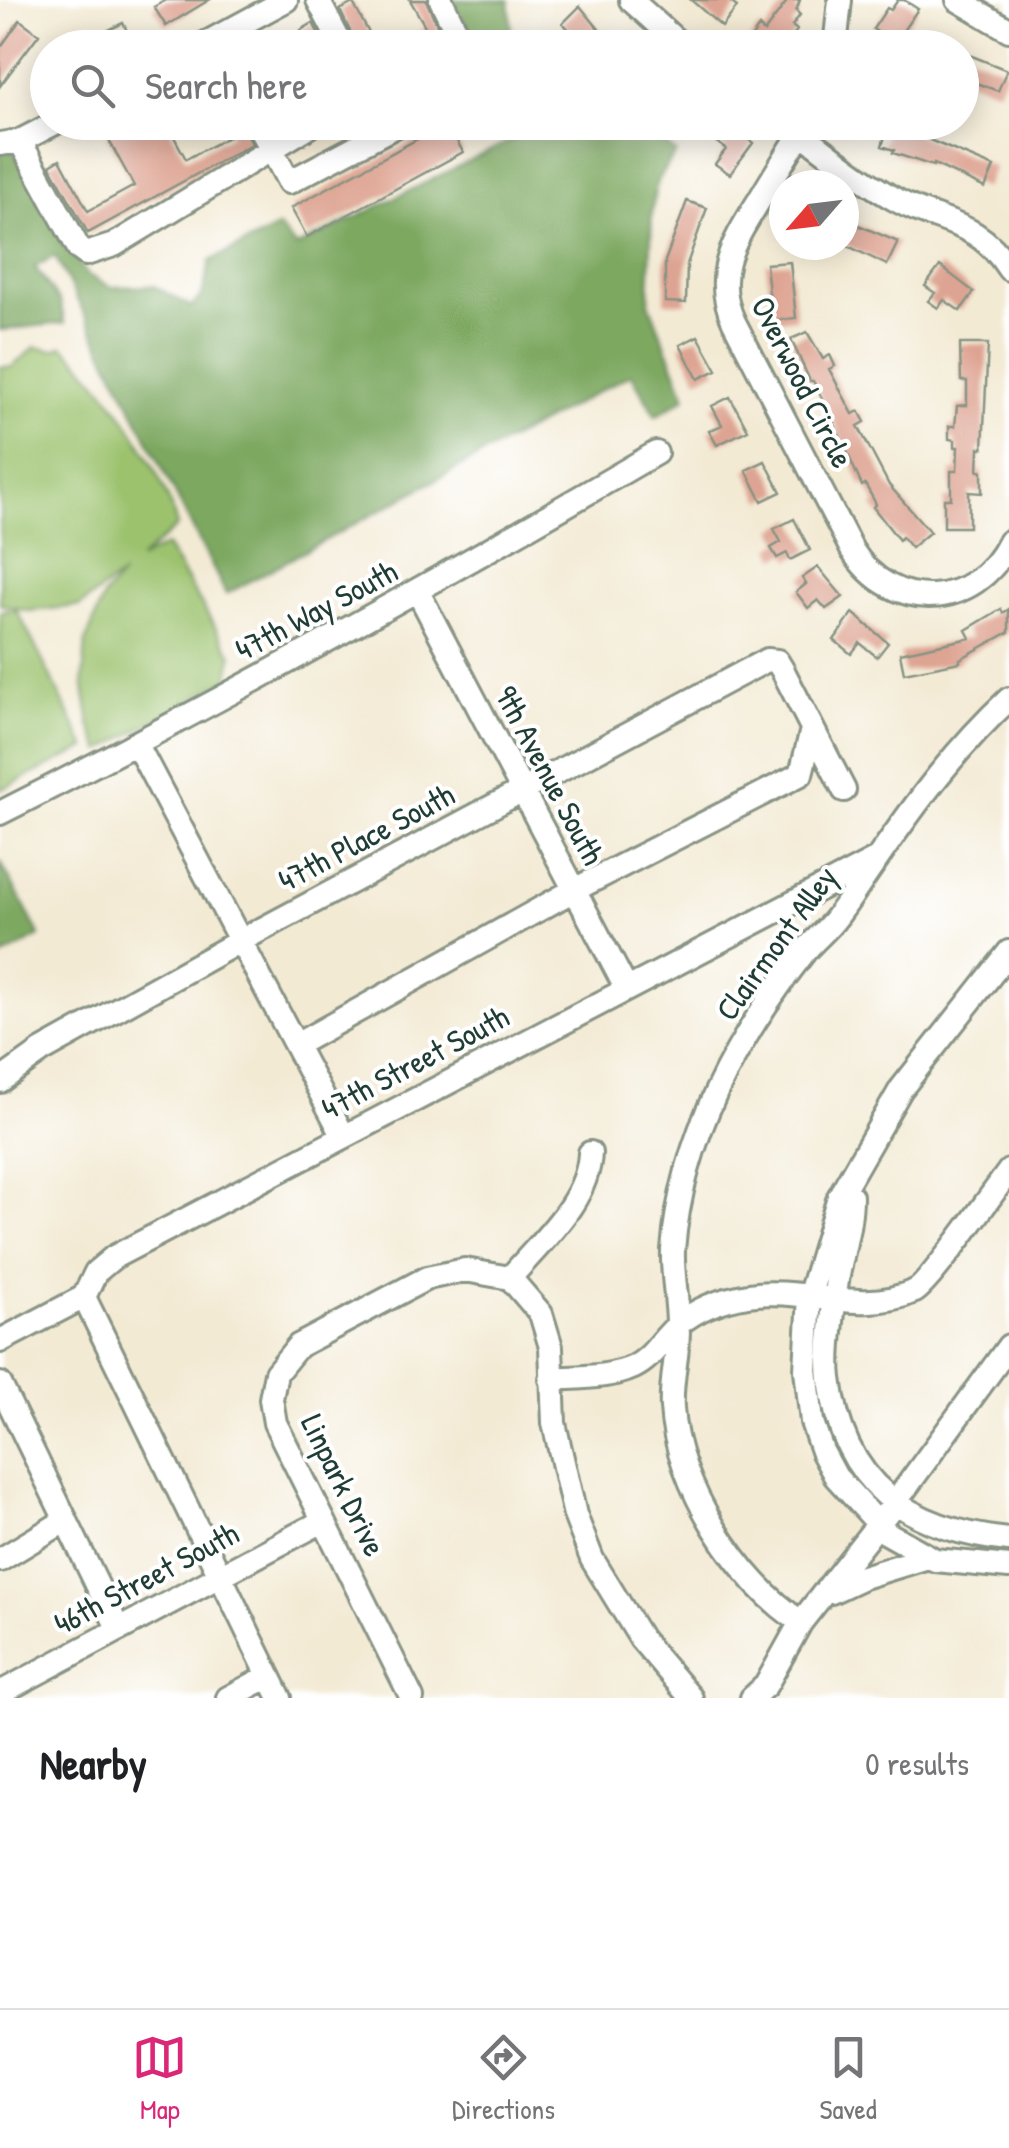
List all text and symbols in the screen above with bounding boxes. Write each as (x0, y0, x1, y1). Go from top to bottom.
search box (30, 30, 979, 140)
icon: search (65, 58, 120, 113)
text: Search here (145, 59, 307, 111)
north arrow (769, 170, 859, 260)
street label: Overwood Circle (741, 289, 865, 475)
street label: 47th Way South (227, 549, 405, 671)
street label: 9th Avenue South (485, 678, 615, 872)
street label: 47th Place South (271, 773, 461, 901)
street label: Clairmont Alley (705, 857, 847, 1029)
street label: 47th Street South (314, 995, 516, 1129)
street label: Linpark Drive (291, 1407, 397, 1563)
street label: 46th Street South (46, 1511, 246, 1645)
text: Nearby (40, 1735, 147, 1792)
text: 0 results (865, 1742, 969, 1785)
tab: Map (132, 2030, 187, 2128)
tab: Directions (452, 2030, 555, 2128)
tab: Saved (820, 2030, 877, 2128)

